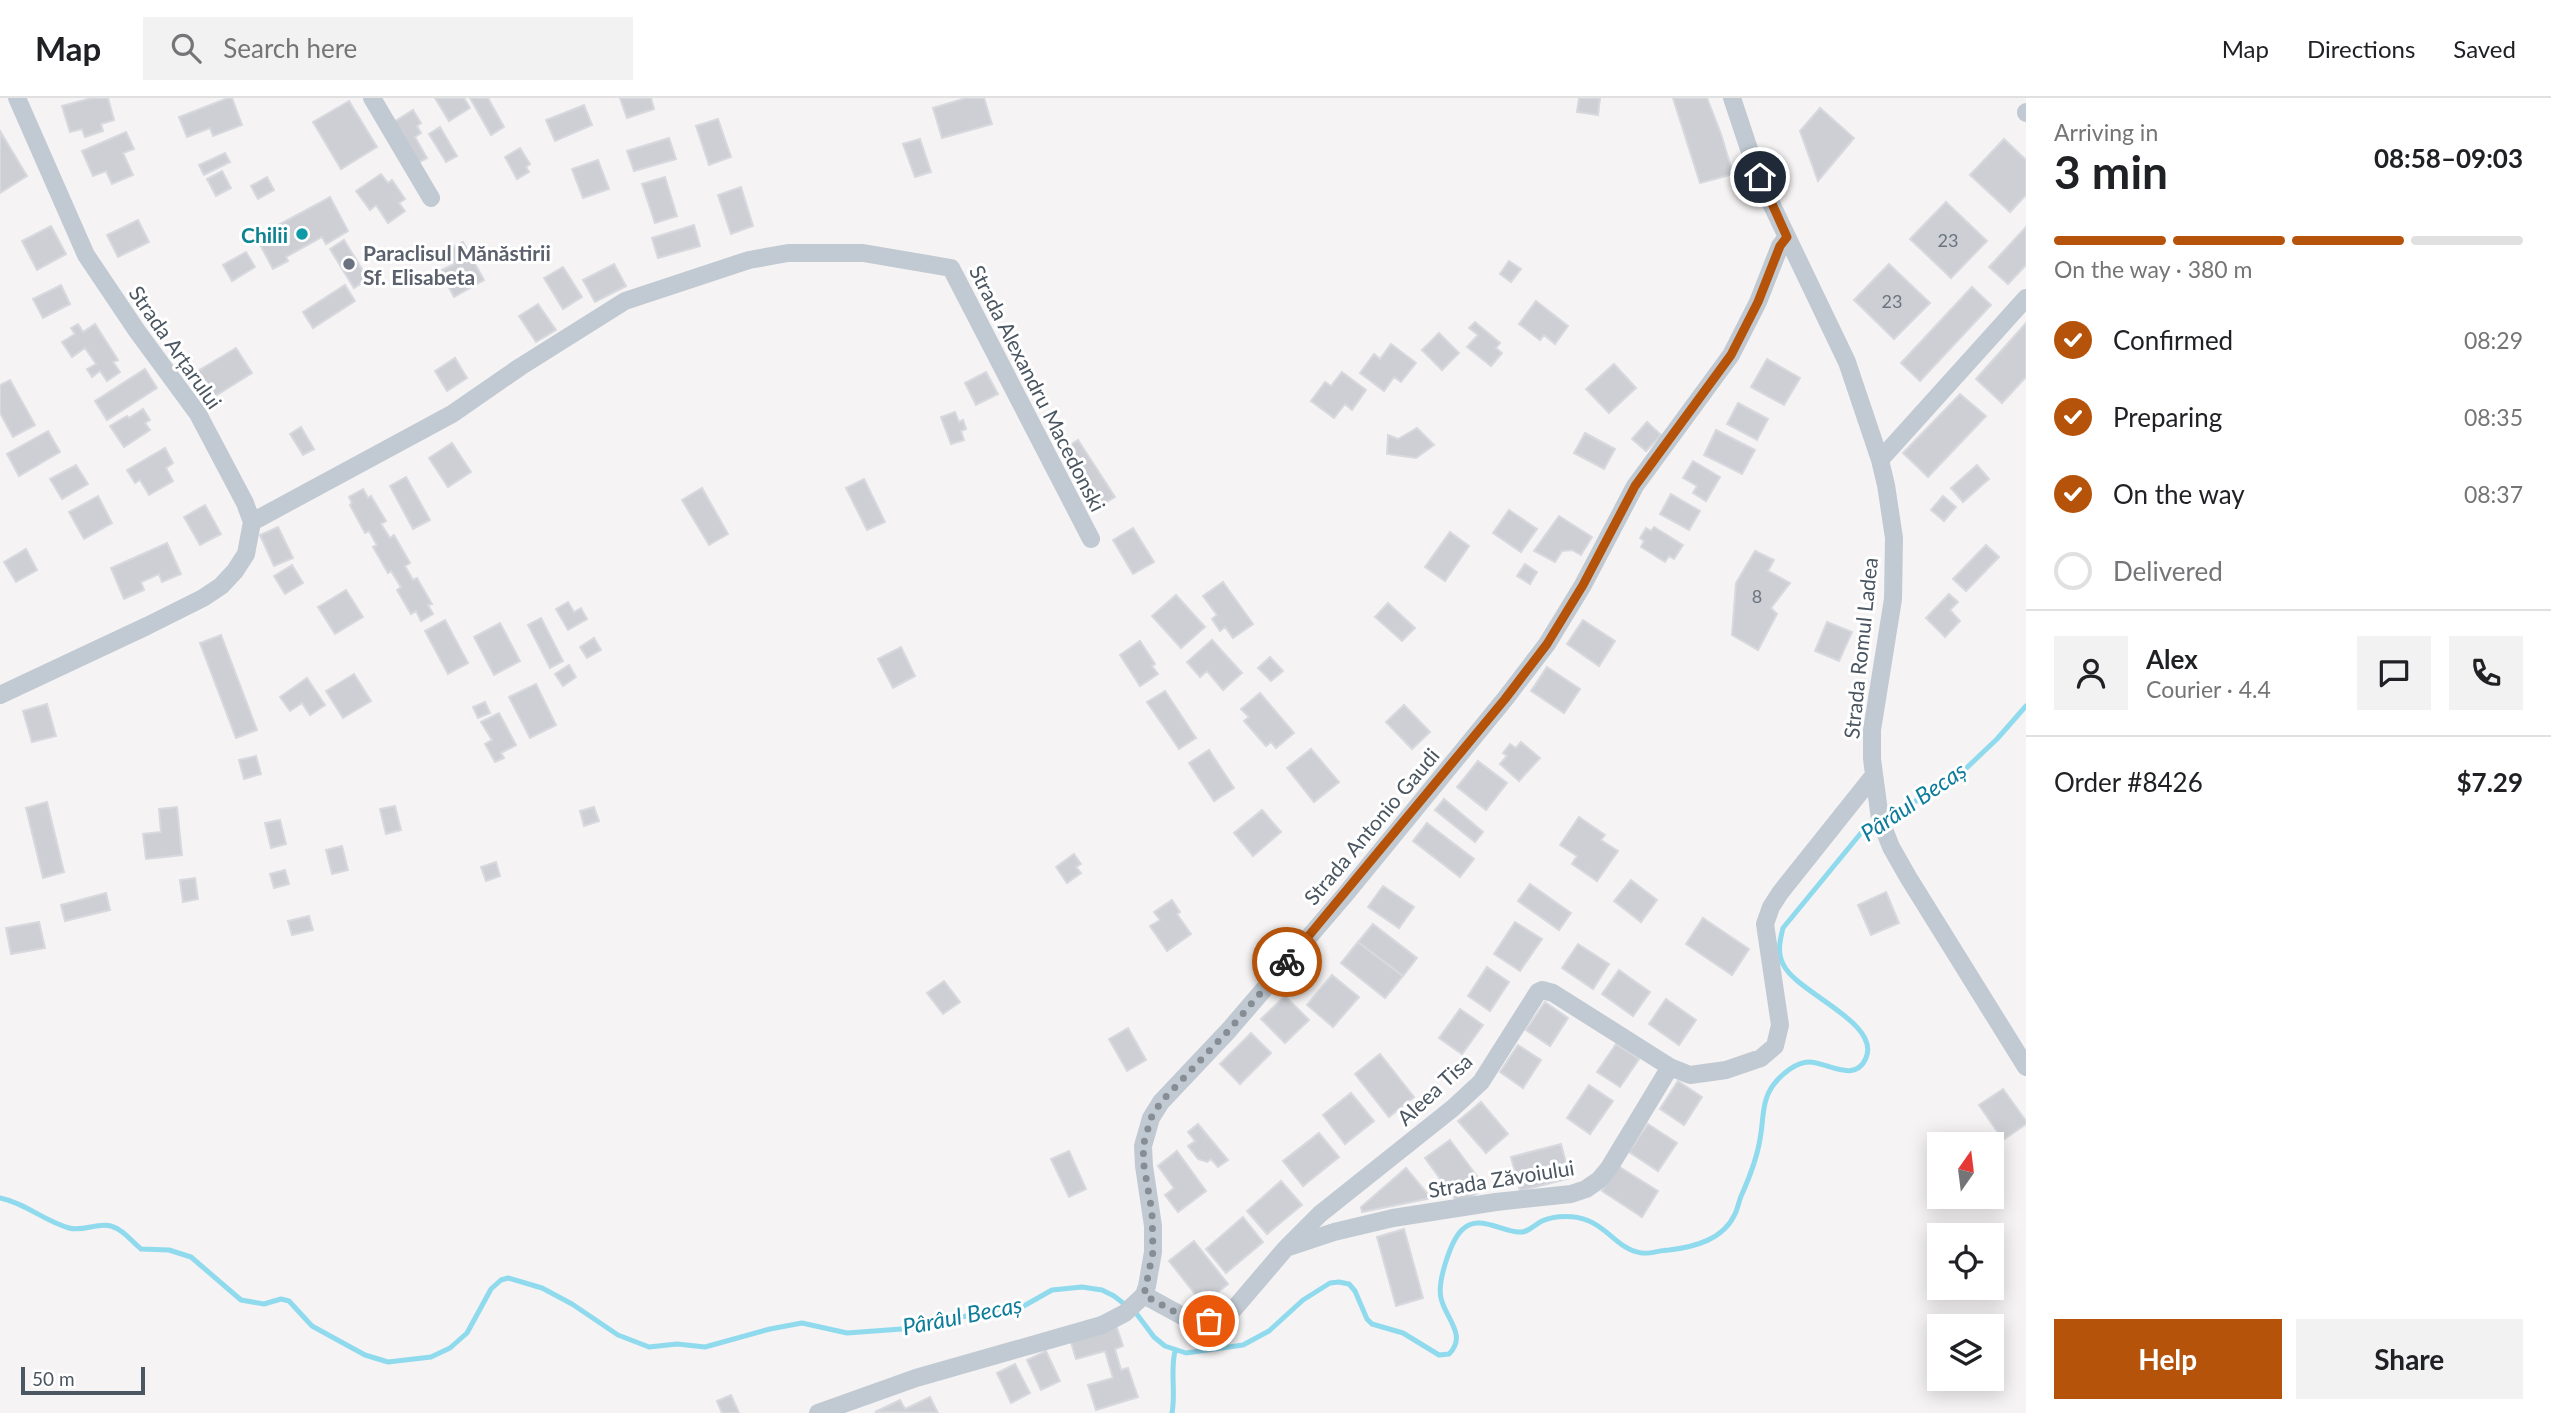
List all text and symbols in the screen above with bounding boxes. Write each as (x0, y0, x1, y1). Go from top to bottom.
search box (143, 17, 633, 80)
text: Map (35, 28, 101, 68)
icon: search (167, 29, 205, 67)
text: Search here (223, 32, 357, 64)
text: Map (2222, 34, 2269, 63)
text: Directions (2307, 34, 2415, 63)
text: Saved (2453, 34, 2516, 63)
text: Arriving in (2054, 118, 2158, 146)
text: 08:58–09:03 (2374, 142, 2523, 174)
text: 3 min (2054, 144, 2168, 199)
pin (1730, 147, 1790, 207)
icon: home (1741, 158, 1779, 196)
place label: Chilii (241, 222, 288, 247)
marker: Chilii (294, 226, 310, 242)
house number: 23 (1938, 229, 1958, 251)
place label: Paraclisul Mănăstirii Sf. Elisabeta (363, 240, 551, 289)
text: On the way · 380 m (2054, 255, 2253, 283)
marker: Paraclisul Mănăstirii Sf. Elisabeta (341, 256, 357, 272)
street label: Strada Alexandru Macedonski (965, 261, 1111, 515)
street label: Strada Arțarului (124, 281, 228, 413)
house number: 23 (1882, 290, 1902, 312)
icon: check (2054, 321, 2092, 359)
text: Confirmed (2113, 324, 2233, 356)
text: 08:29 (2464, 326, 2523, 354)
icon: check (2054, 398, 2092, 436)
text: Preparing (2113, 401, 2222, 433)
text: 08:35 (2464, 403, 2523, 431)
icon: check (2054, 475, 2092, 513)
text: On the way (2113, 478, 2245, 510)
text: 08:37 (2464, 480, 2523, 508)
text: Delivered (2113, 555, 2223, 587)
street label: Strada Romul Ladea (1838, 556, 1882, 740)
house number: 8 (1752, 585, 1762, 607)
button: person (2054, 636, 2128, 710)
button: chat (2357, 636, 2431, 710)
button: phone (2449, 636, 2523, 710)
text: Alex (2146, 643, 2198, 675)
text: Courier · 4.4 (2146, 675, 2271, 703)
street label: Strada Antonio Gaudi (1298, 743, 1444, 909)
water label: Pârâul Becaș (1855, 755, 1971, 847)
text: Order #8426 (2054, 766, 2203, 798)
text: $7.29 (2457, 766, 2523, 798)
courier (1252, 927, 1322, 997)
icon: bike (1268, 943, 1306, 981)
street label: Aleea Tisa (1391, 1048, 1477, 1130)
north arrow (1927, 1132, 2004, 1209)
map controls (1927, 1132, 2004, 1391)
street label: Strada Zăvoiului (1426, 1154, 1576, 1202)
button: locate (1927, 1223, 2004, 1300)
water label: Pârâul Becaș (900, 1290, 1024, 1340)
pin (1179, 1291, 1239, 1351)
icon: bag (1190, 1302, 1228, 1340)
button: layers (1927, 1314, 2004, 1391)
button: Help (2054, 1319, 2282, 1399)
button: Share (2296, 1319, 2523, 1399)
scale bar (21, 1364, 145, 1396)
text: 50 m (32, 1367, 75, 1390)

